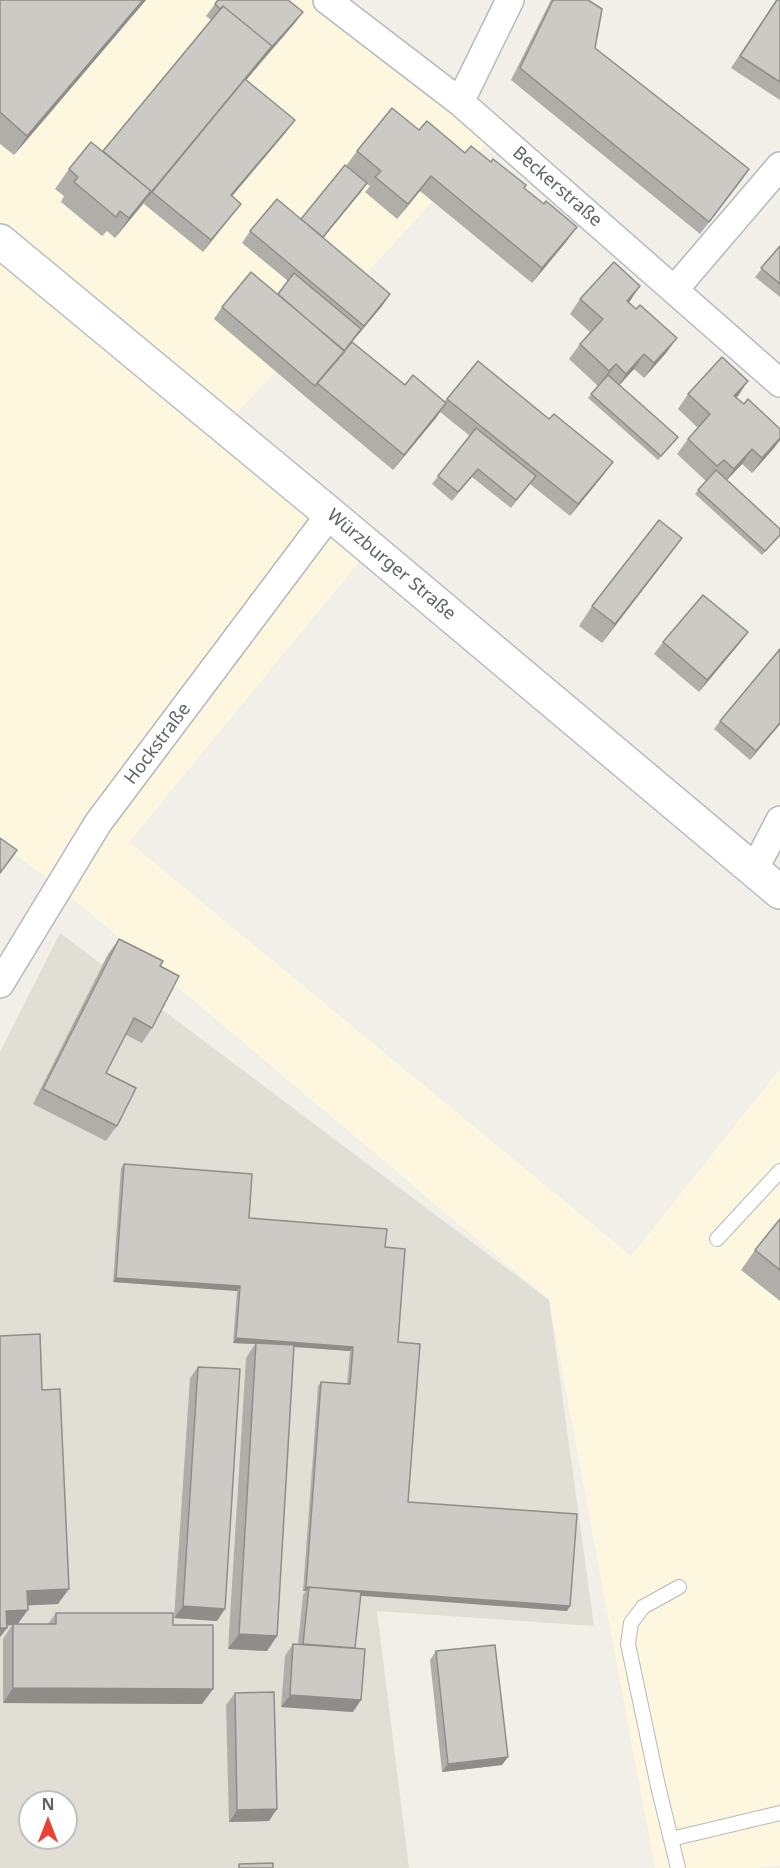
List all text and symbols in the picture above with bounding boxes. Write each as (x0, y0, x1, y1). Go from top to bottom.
street label: Beckerstraße (508, 142, 606, 232)
street label: Würzburger Straße (322, 505, 460, 625)
street label: Hockstraße (120, 699, 196, 789)
north arrow (18, 1790, 78, 1850)
text: N (41, 1793, 55, 1815)

